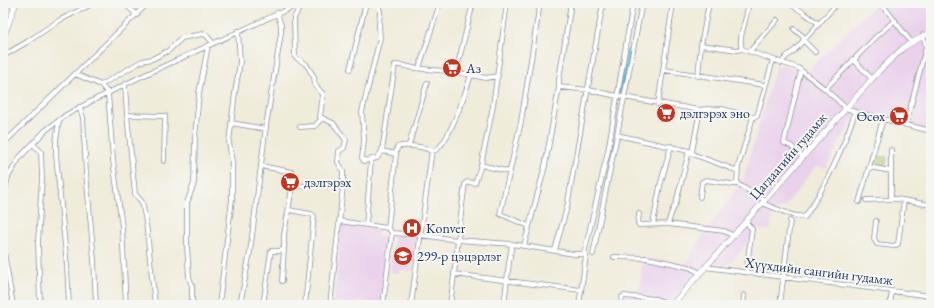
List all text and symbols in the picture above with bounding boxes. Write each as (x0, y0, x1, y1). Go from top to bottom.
supermarket icon: Аз (441, 57, 463, 79)
place label: Аз (465, 59, 481, 77)
supermarket icon: дэлгэрэх эно (655, 102, 677, 124)
place label: дэлгэрэх эно (680, 104, 750, 122)
supermarket icon: Өсөх (888, 105, 910, 127)
place label: Өсөх (856, 107, 885, 125)
street label: Цагдаагийн гудамж (745, 109, 831, 203)
supermarket icon: дэлгэрэх (279, 171, 301, 193)
place label: дэлгэрэх (304, 173, 351, 191)
hospital icon: Konver (401, 217, 423, 239)
place label: Konver (426, 219, 466, 237)
school or university icon: 299-р цэцэрлэг (392, 245, 414, 267)
place label: 299-р цэцэрлэг (417, 247, 501, 265)
street label: Хүүхдийн сангийн гудамж (743, 253, 894, 289)

